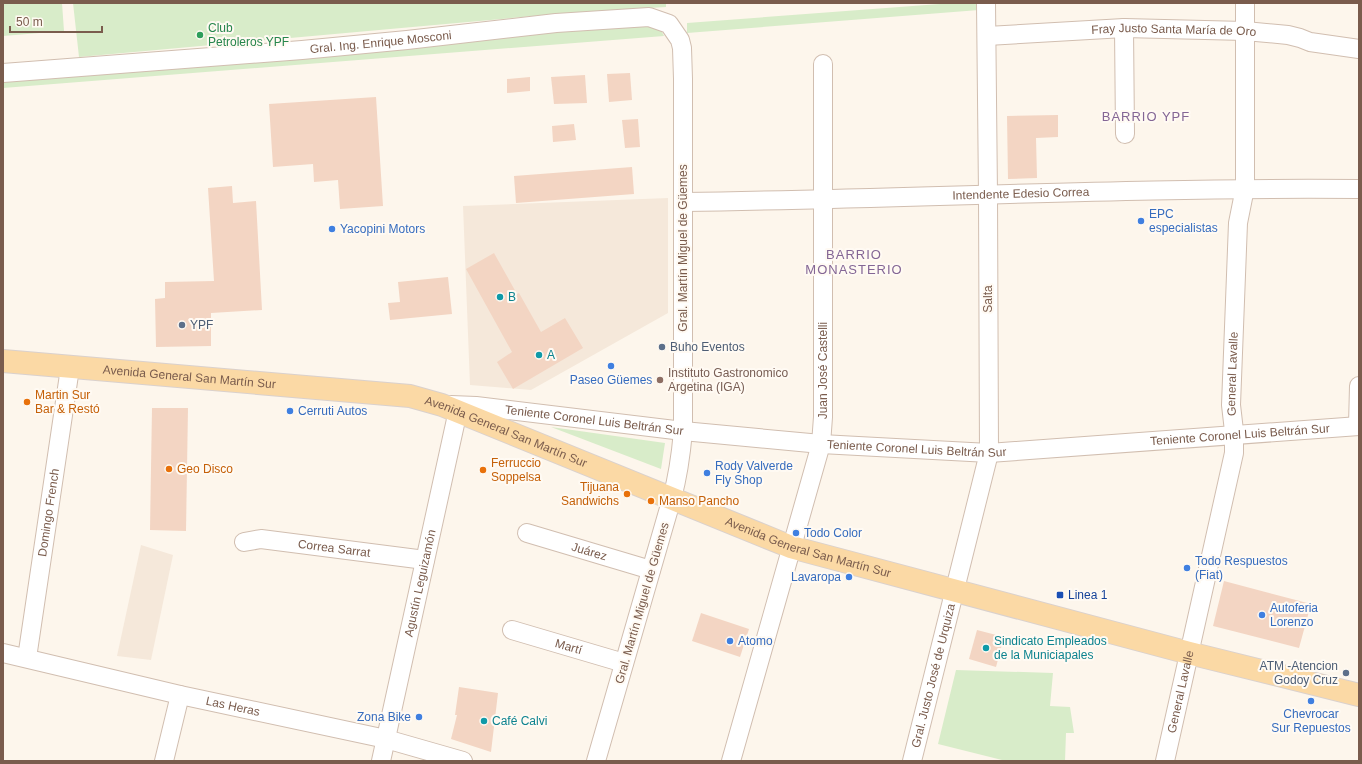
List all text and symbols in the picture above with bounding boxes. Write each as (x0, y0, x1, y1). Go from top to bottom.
scale bar (10, 8, 102, 34)
text: 50 m (16, 15, 43, 29)
place label: Club Petroleros YPF (208, 21, 289, 49)
street label: Fray Justo Santa María de Oro (1091, 21, 1257, 39)
street label: Gral. Ing. Enrique Mosconi (309, 28, 452, 56)
marker: Club Petroleros YPF (195, 30, 205, 40)
district label: BARRIO YPF (1102, 109, 1190, 124)
street label: Gral. Martín Miguel de Güemes (676, 164, 690, 332)
street label: Intendente Edesio Correa (952, 185, 1090, 203)
place label: EPC especialistas (1149, 207, 1218, 235)
marker: EPC especialistas (1136, 216, 1146, 226)
place label: Yacopini Motors (340, 222, 425, 236)
marker: Yacopini Motors (327, 224, 337, 234)
district label: BARRIO MONASTERIO (805, 247, 903, 277)
street label: Salta (981, 285, 995, 313)
place label: B (508, 290, 516, 304)
marker: B (495, 292, 505, 302)
place label: YPF (190, 318, 213, 332)
marker: YPF (177, 320, 187, 330)
street label: Juan José Castelli (816, 322, 830, 419)
street label: General Lavalle (1224, 331, 1241, 417)
place label: Buho Eventos (670, 340, 745, 354)
marker: Buho Eventos (657, 342, 667, 352)
place label: A (547, 348, 555, 362)
marker: A (534, 350, 544, 360)
marker: Paseo Güemes (606, 361, 616, 371)
street label: Avenida General San Martín Sur (102, 363, 276, 391)
place label: Instituto Gastronomico Argetina (IGA) (668, 366, 788, 394)
place label: Paseo Güemes (570, 373, 652, 387)
marker: Instituto Gastronomico Argetina (IGA) (655, 375, 665, 385)
place label: Martin Sur Bar & Restó (35, 388, 100, 416)
street label: Avenida General San Martín Sur (423, 394, 589, 470)
marker: Martin Sur Bar & Restó (22, 397, 32, 407)
street label: Teniente Coronel Luis Beltrán Sur (504, 403, 684, 438)
place label: Cerruti Autos (298, 404, 367, 418)
marker: Cerruti Autos (285, 406, 295, 416)
street label: Teniente Coronel Luis Beltrán Sur (1150, 421, 1330, 448)
street label: Teniente Coronel Luis Beltrán Sur (827, 437, 1007, 460)
place label: Ferruccio Soppelsa (491, 456, 541, 484)
place label: Rody Valverde Fly Shop (715, 459, 793, 487)
place label: Geo Disco (177, 462, 233, 476)
marker: Geo Disco (164, 464, 174, 474)
marker: Ferruccio Soppelsa (478, 465, 488, 475)
street label: Domingo French (35, 468, 62, 558)
marker: Rody Valverde Fly Shop (702, 468, 712, 478)
place label: Tijuana Sandwichs (561, 480, 619, 508)
marker: Tijuana Sandwichs (622, 489, 632, 499)
place label: Manso Pancho (659, 494, 739, 508)
marker: Manso Pancho (646, 496, 656, 506)
street label: Avenida General San Martín Sur (723, 514, 893, 580)
street label: Gral. Martín Miguel de Güemes (612, 521, 672, 685)
place label: Todo Color (804, 526, 862, 540)
street label: Agustín Leguizamón (401, 528, 439, 638)
marker: Todo Color (791, 528, 801, 538)
street label: Correa Sarrat (297, 537, 372, 560)
street label: Juárez (570, 540, 609, 563)
place label: Todo Respuestos (Fiat) (1195, 554, 1288, 582)
marker: Todo Respuestos (Fiat) (1182, 563, 1192, 573)
place label: Lavaropa (791, 570, 841, 584)
marker: Lavaropa (844, 572, 854, 582)
place label: Linea 1 (1068, 588, 1108, 602)
marker: Linea 1 (1055, 590, 1065, 600)
place label: Autoferia Lorenzo (1270, 601, 1318, 629)
street label: Gral. Justo José de Urquiza (909, 602, 958, 749)
marker: Autoferia Lorenzo (1257, 610, 1267, 620)
place label: Atomo (738, 634, 773, 648)
place label: Sindicato Empleados de la Municiapales (994, 634, 1107, 662)
street label: Martí (553, 636, 584, 657)
marker: Atomo (725, 636, 735, 646)
marker: Sindicato Empleados de la Municiapales (981, 643, 991, 653)
street label: General Lavalle (1164, 649, 1197, 734)
place label: ATM -Atencion Godoy Cruz (1260, 659, 1338, 687)
marker: ATM -Atencion Godoy Cruz (1341, 668, 1351, 678)
street label: Las Heras (205, 694, 261, 719)
marker: Chevrocar Sur Repuestos (1306, 696, 1316, 706)
place label: Chevrocar Sur Repuestos (1271, 707, 1351, 735)
place label: Zona Bike (357, 710, 411, 724)
marker: Zona Bike (414, 712, 424, 722)
place label: Café Calvi (492, 714, 547, 728)
marker: Café Calvi (479, 716, 489, 726)

